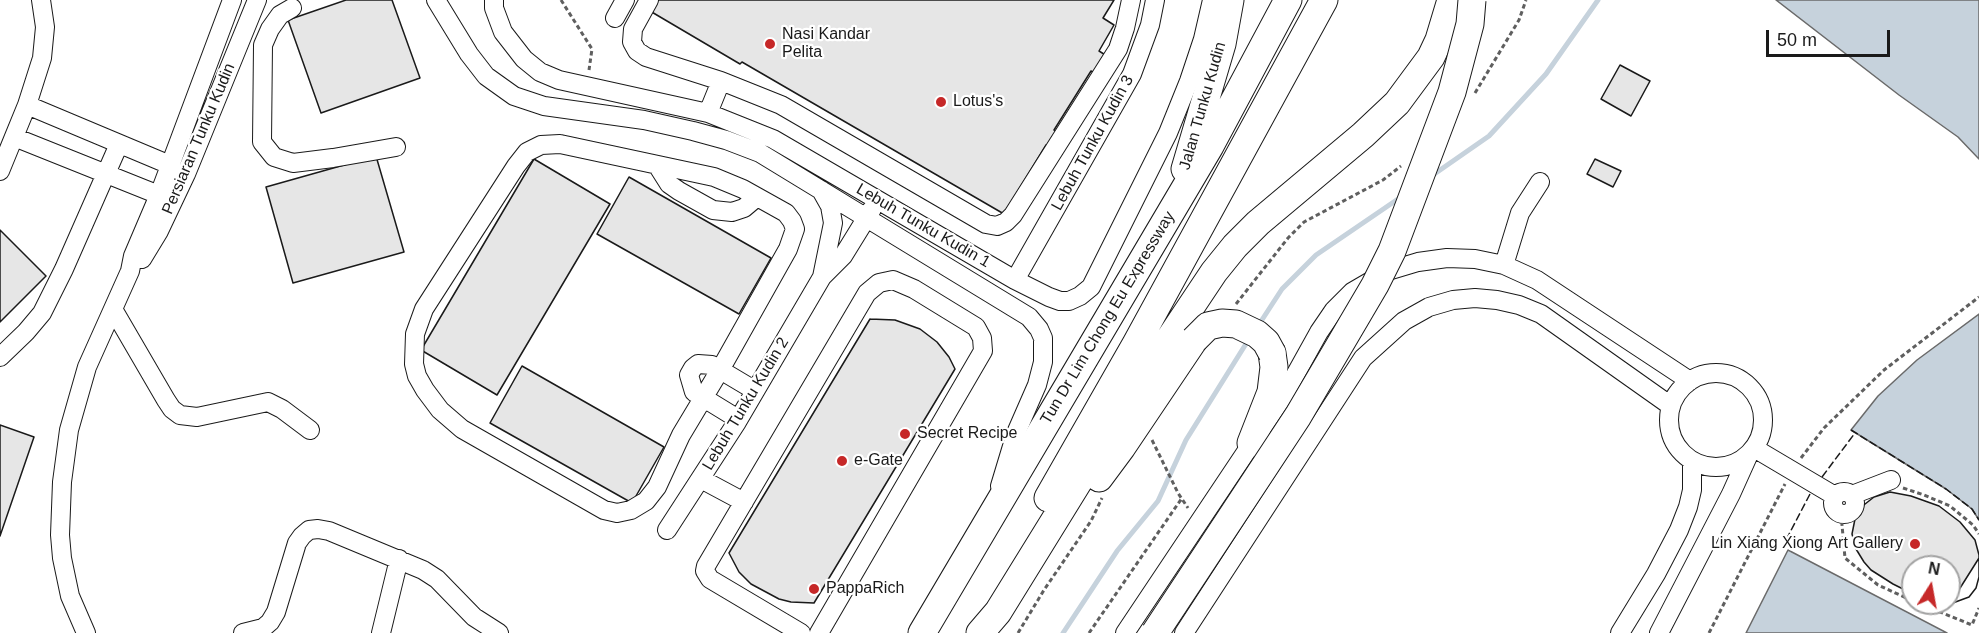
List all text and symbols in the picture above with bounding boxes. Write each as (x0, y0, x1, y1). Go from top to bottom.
scale bar (1769, 18, 1894, 56)
place label: Nasi Kandar Pelita (782, 25, 870, 63)
text: 50 m (1777, 30, 1817, 50)
marker: Nasi Kandar Pelita (763, 37, 777, 51)
street label: Jalan Tunku Kudin (1176, 40, 1230, 172)
street label: Persiaran Tunku Kudin (158, 61, 240, 217)
street label: Lebuh Tunku Kudin 3 (1048, 72, 1138, 214)
place label: Lotus's (953, 92, 1003, 112)
marker: Lotus's (934, 95, 948, 109)
street label: Lebuh Tunku Kudin 1 (853, 180, 993, 272)
street label: Tun Dr Lim Chong Eu Expressway (1037, 208, 1179, 428)
street label: Lebuh Tunku Kudin 2 (699, 334, 793, 474)
place label: Secret Recipe (917, 424, 1017, 444)
marker: Secret Recipe (898, 427, 912, 441)
place label: e-Gate (854, 451, 903, 471)
marker: e-Gate (835, 454, 849, 468)
place label: Lin Xiang Xiong Art Gallery (1711, 534, 1903, 554)
marker: Lin Xiang Xiong Art Gallery (1908, 537, 1922, 551)
north arrow (1901, 555, 1961, 615)
text: N (1927, 559, 1941, 578)
place label: PappaRich (826, 579, 904, 599)
marker: PappaRich (807, 582, 821, 596)

